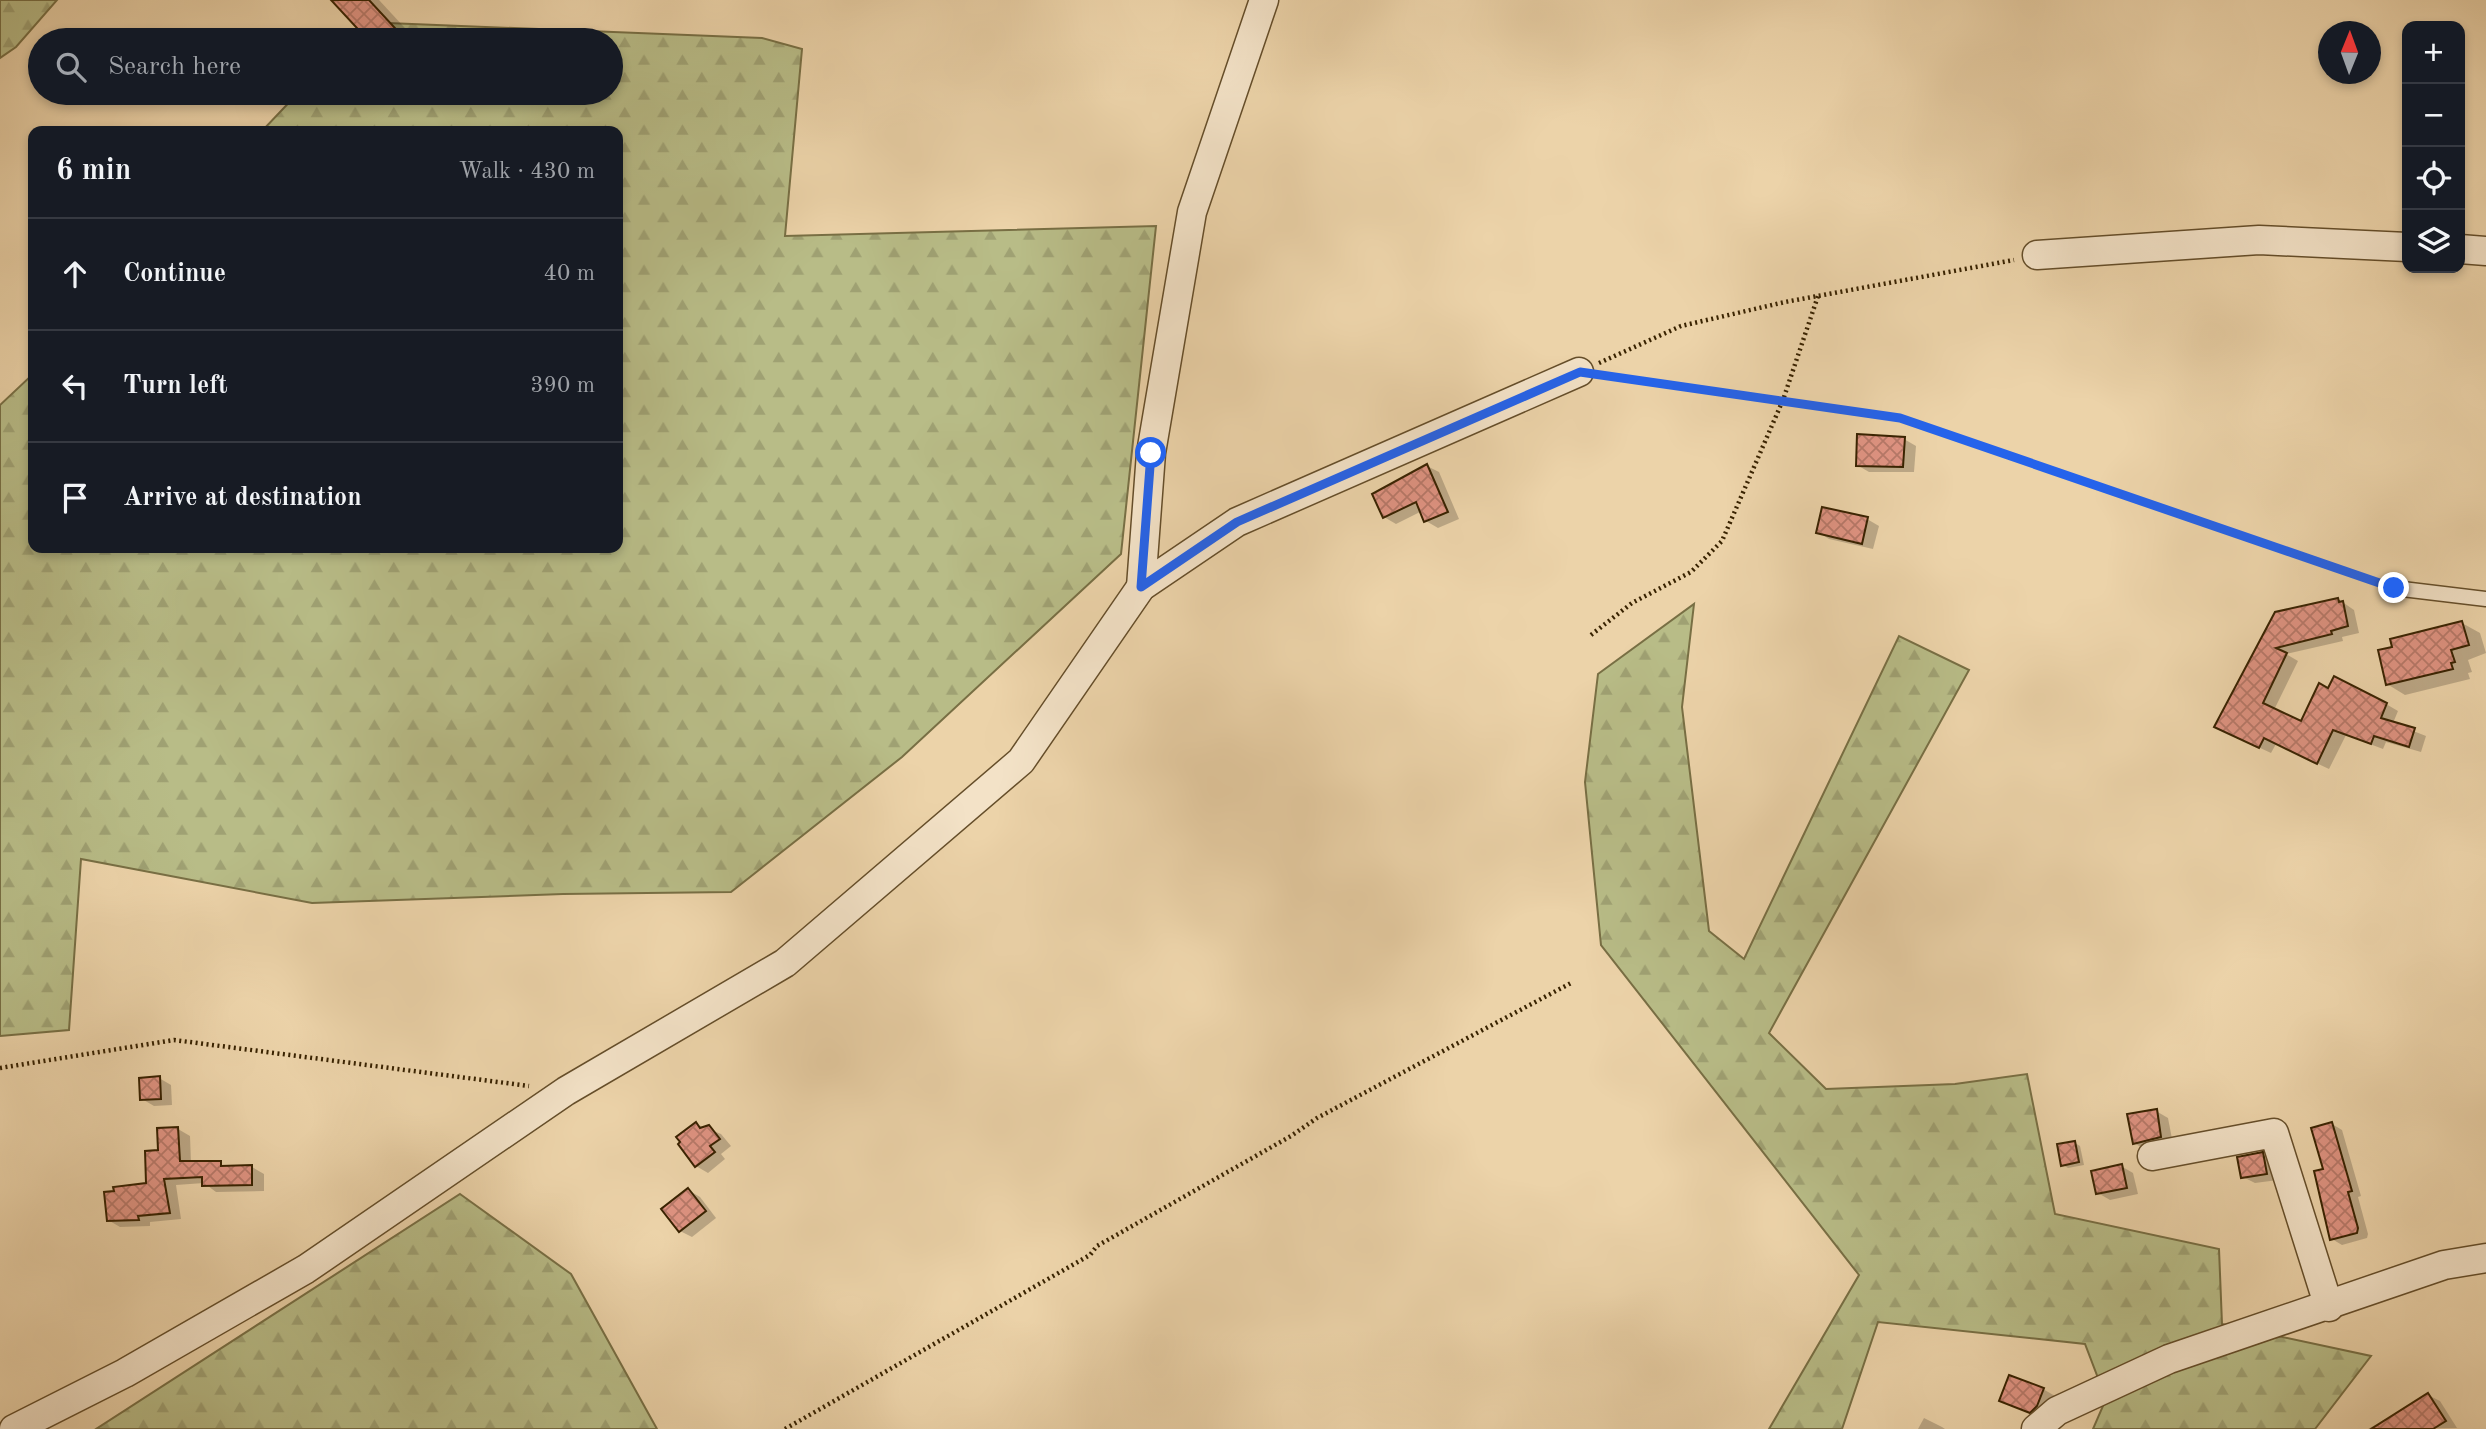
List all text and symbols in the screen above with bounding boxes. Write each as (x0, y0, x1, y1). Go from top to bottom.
north arrow (2318, 21, 2381, 84)
map controls (2402, 21, 2465, 273)
button: + (2402, 21, 2465, 84)
search box (28, 28, 623, 105)
icon: search (52, 48, 90, 86)
text: Search here (108, 54, 241, 80)
button: − (2402, 84, 2465, 147)
button: locate (2402, 147, 2465, 210)
text: 6 min (56, 156, 131, 186)
text: Walk · 430 m (459, 160, 595, 183)
button: layers (2402, 210, 2465, 273)
icon: ahead (56, 255, 94, 293)
text: Continue (123, 261, 226, 287)
text: 40 m (544, 262, 595, 285)
icon: left (56, 367, 94, 405)
text: Turn left (123, 373, 228, 399)
text: 390 m (530, 374, 595, 397)
route start (1135, 437, 1166, 468)
icon: arrive (56, 479, 94, 517)
text: Arrive at destination (123, 485, 362, 511)
route end (2378, 572, 2409, 603)

